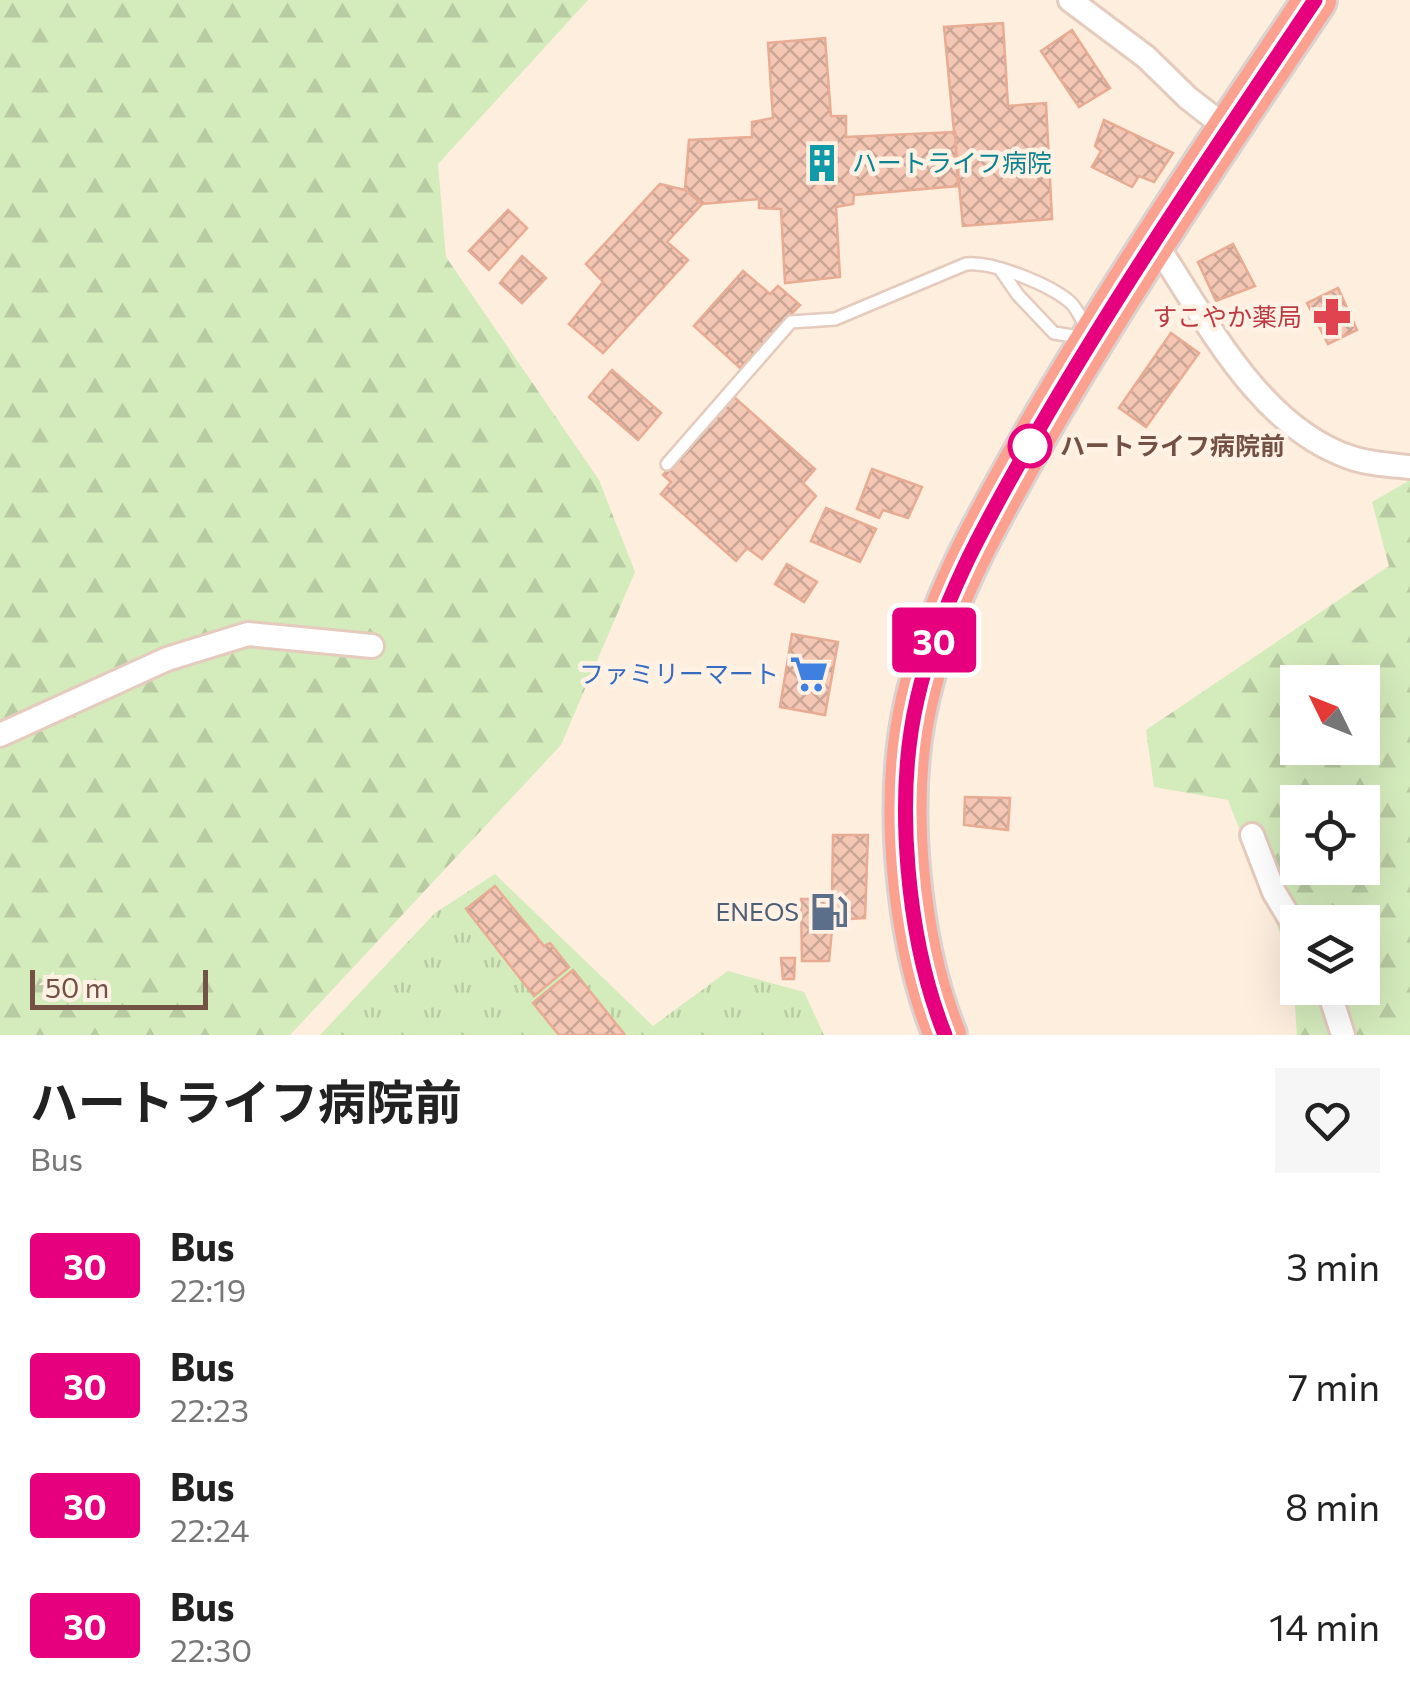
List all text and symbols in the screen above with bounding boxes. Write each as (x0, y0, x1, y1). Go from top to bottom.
building icon: ハートライフ病院 (801, 142, 843, 184)
place label: ハートライフ病院 (852, 147, 1052, 177)
pharmacy icon: すこやか薬局 (1311, 296, 1353, 338)
place label: すこやか薬局 (1152, 301, 1302, 331)
marker: ハートライフ病院前 (1009, 425, 1051, 467)
place label: ハートライフ病院前 (1060, 430, 1285, 460)
line badge: 30 (889, 608, 979, 672)
text: 30 (912, 619, 956, 662)
supermarket icon: ファミリーマート (788, 653, 830, 695)
place label: ファミリーマート (579, 658, 779, 688)
north arrow (1280, 665, 1380, 765)
map controls (1280, 665, 1380, 1005)
button: locate (1280, 785, 1380, 885)
fuel station icon: ENEOS (808, 891, 850, 933)
place label: ENEOS (715, 896, 799, 926)
button: layers (1280, 905, 1380, 1005)
scale bar (30, 965, 208, 1010)
text: 50 m (45, 970, 109, 1004)
button: heart (1275, 1068, 1380, 1173)
text: ハートライフ病院前 (30, 1071, 462, 1130)
text: Bus (30, 1138, 83, 1178)
text: Bus (170, 1222, 235, 1269)
text: 3 min (1286, 1242, 1380, 1289)
text: 30 (63, 1244, 107, 1287)
text: 22:19 (170, 1269, 246, 1309)
text: Bus (170, 1342, 235, 1389)
text: 7 min (1288, 1362, 1380, 1409)
text: 30 (63, 1364, 107, 1407)
text: 22:23 (170, 1389, 249, 1429)
text: Bus (170, 1462, 235, 1509)
text: 8 min (1285, 1482, 1380, 1529)
text: 30 (63, 1484, 107, 1527)
text: 22:24 (170, 1509, 249, 1549)
text: Bus (170, 1582, 235, 1629)
text: 14 min (1269, 1602, 1380, 1649)
text: 30 (63, 1604, 107, 1647)
text: 22:30 (170, 1629, 252, 1669)

